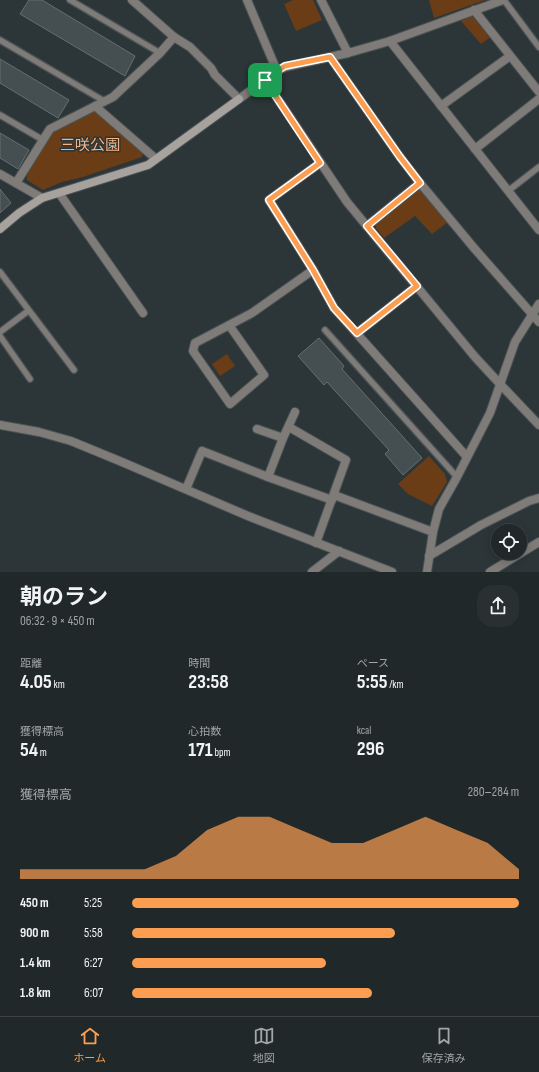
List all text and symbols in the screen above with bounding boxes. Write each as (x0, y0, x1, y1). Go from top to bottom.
pin (248, 63, 282, 97)
icon: arrive (254, 69, 276, 91)
park label: 三咲公園 (60, 136, 120, 155)
map controls (491, 524, 527, 560)
button: locate (491, 524, 527, 560)
text: 朝のラン (20, 584, 108, 611)
button: share (477, 585, 519, 627)
text: 06:32 · 9 × 450 m (20, 613, 95, 629)
text: 距離 (20, 657, 42, 670)
text: 時間 (188, 657, 210, 670)
text: ペース (357, 657, 389, 670)
text: 4.05 (20, 670, 52, 694)
text: 23:58 (188, 670, 229, 694)
text: 5:55 (357, 670, 387, 694)
text: km (52, 678, 65, 691)
text: /km (387, 678, 404, 691)
text: kcal (357, 724, 371, 737)
text: 獲得標高 (20, 725, 64, 738)
text: 心拍数 (188, 725, 221, 738)
text: 296 (357, 737, 384, 761)
text: 54 (20, 738, 38, 762)
text: 171 (188, 738, 213, 762)
text: m (38, 746, 47, 759)
text: bpm (213, 746, 231, 759)
text: 280–284 m (468, 784, 519, 800)
text: 獲得標高 (20, 787, 72, 803)
text: 450 m (20, 895, 49, 911)
text: 5:25 (84, 895, 102, 911)
text: 900 m (20, 925, 49, 941)
text: 5:58 (84, 925, 103, 941)
text: 1.4 km (20, 955, 51, 971)
text: 6:27 (84, 955, 103, 971)
text: 1.8 km (20, 985, 51, 1001)
text: 6:07 (84, 985, 103, 1001)
tab: ホーム (73, 1025, 106, 1065)
tab: 地図 (253, 1025, 275, 1065)
tab: 保存済み (422, 1025, 466, 1065)

